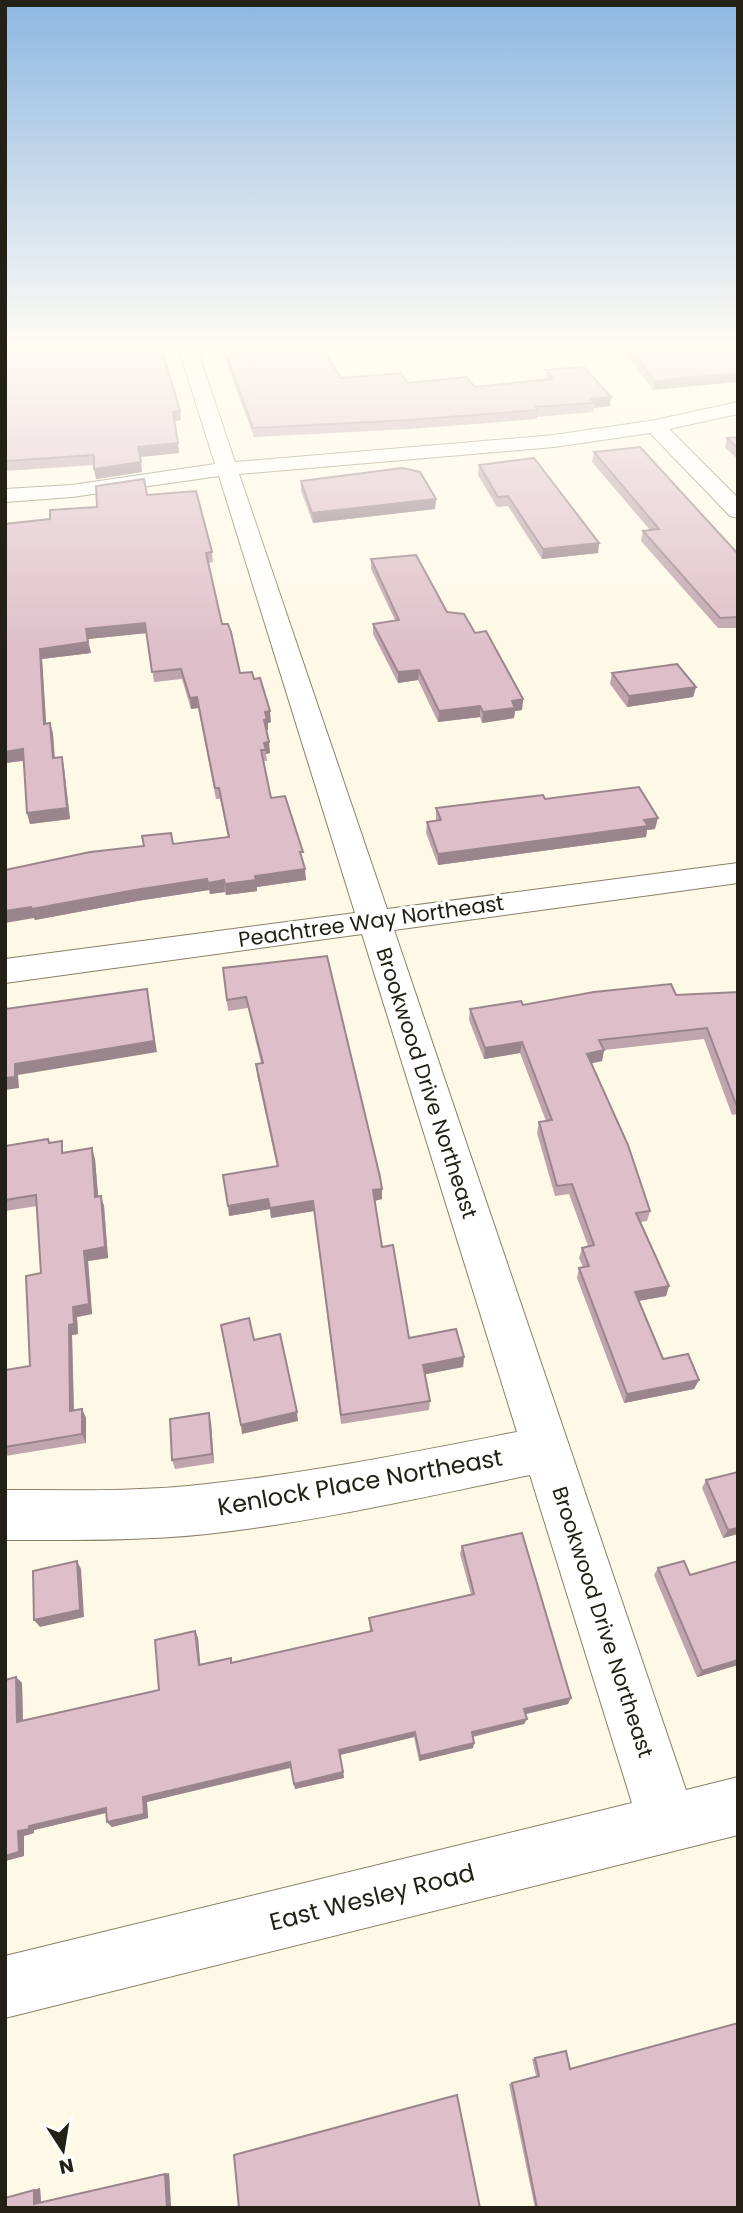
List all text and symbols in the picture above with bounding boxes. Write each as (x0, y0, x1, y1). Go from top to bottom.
street label: Peachtree Way Northeast (236, 888, 506, 954)
street label: Brookwood Drive Northeast (369, 944, 485, 1222)
street label: Kenlock Place Northeast (215, 1441, 505, 1523)
street label: Brookwood Drive Northeast (545, 1483, 661, 1761)
street label: East Wesley Road (266, 1856, 478, 1938)
north arrow (28, 2115, 98, 2185)
text: N (57, 2151, 76, 2181)

